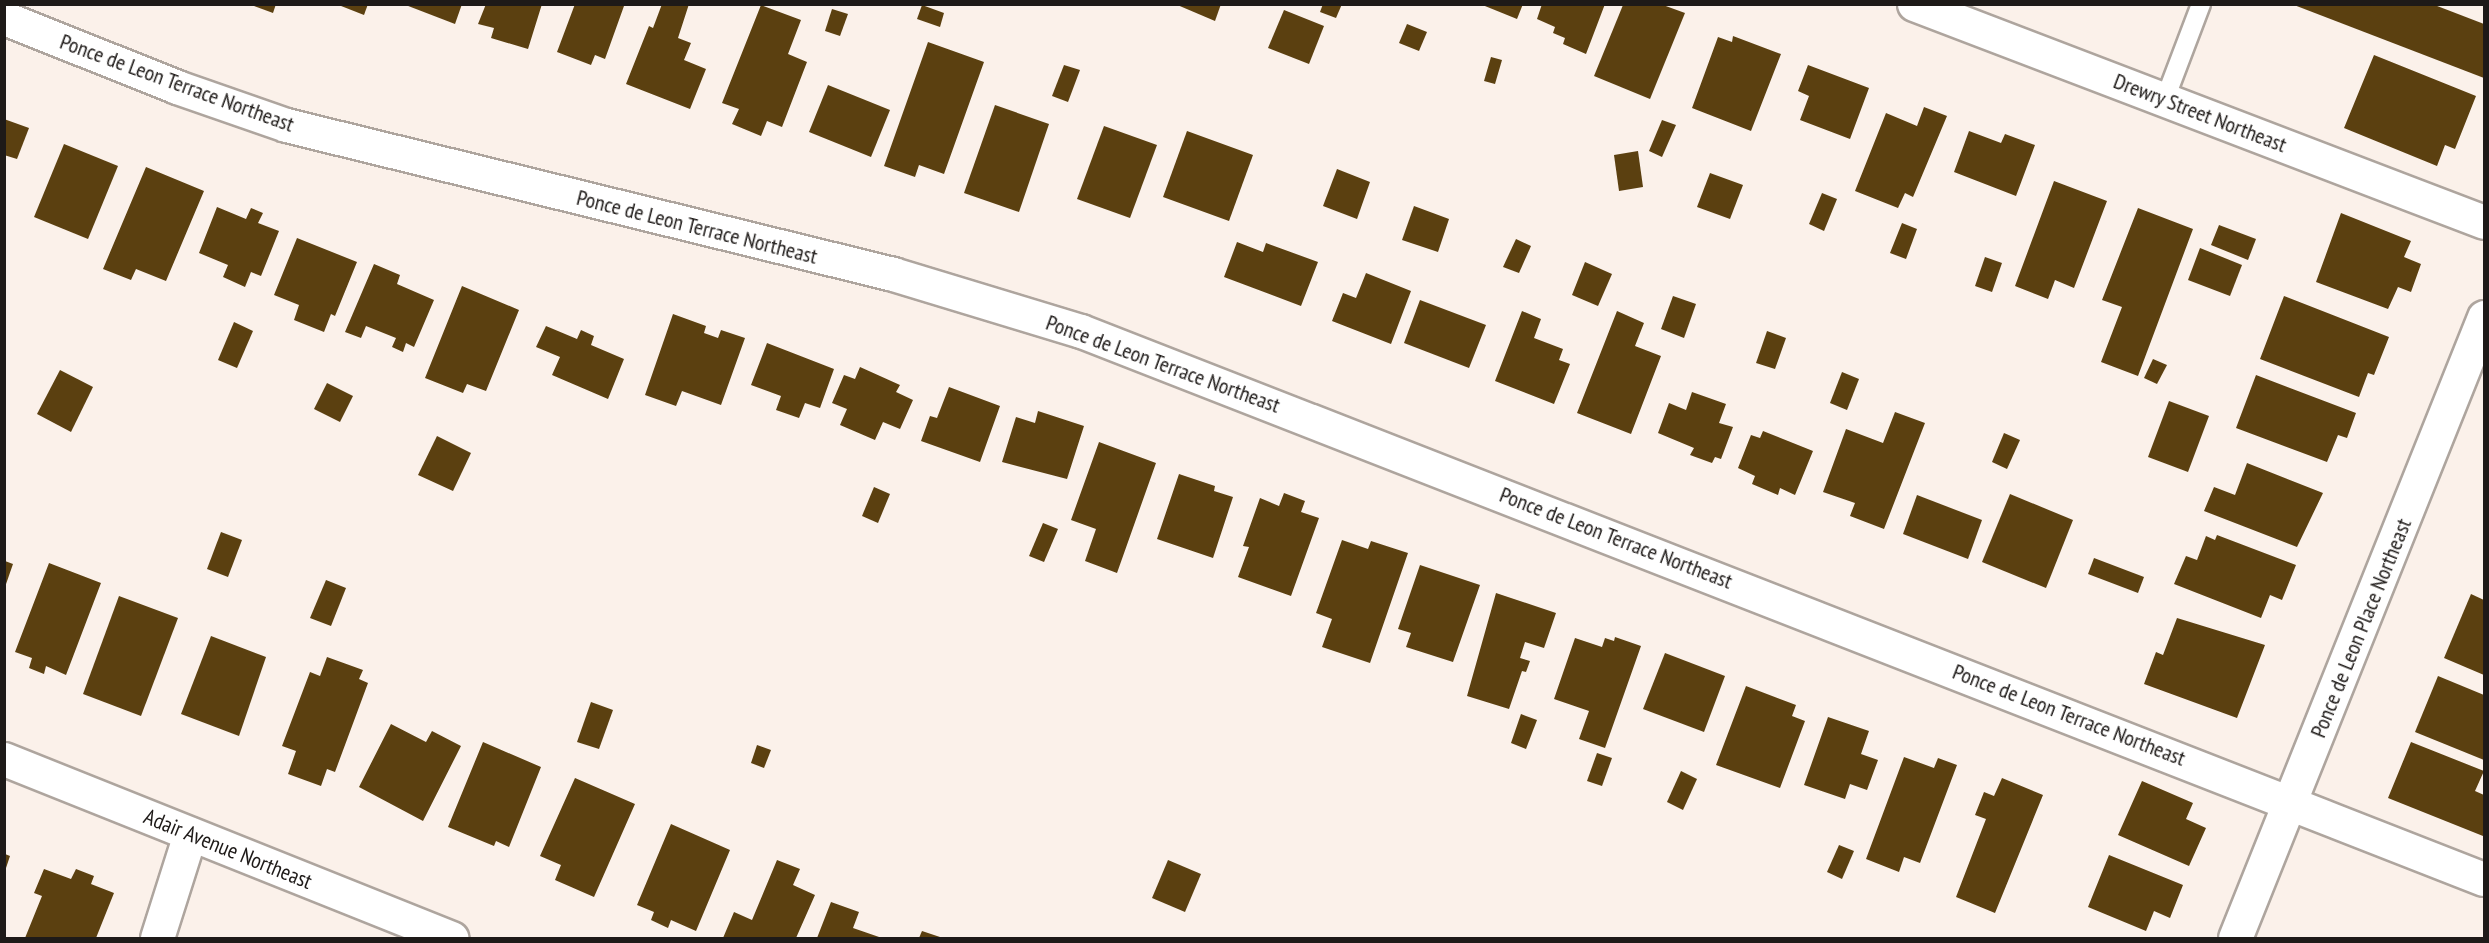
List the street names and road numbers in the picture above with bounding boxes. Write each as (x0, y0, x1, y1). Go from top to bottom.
street label: Ponce de Leon Terrace Northeast (56, 28, 298, 138)
street label: Drewry Street Northeast (2110, 68, 2290, 158)
street label: Ponce de Leon Terrace Northeast (574, 184, 820, 270)
street label: Ponce de Leon Terrace Northeast (1042, 309, 1284, 419)
street label: Ponce de Leon Terrace Northeast (1496, 481, 1736, 595)
street label: Ponce de Leon Place Northeast (2305, 515, 2417, 741)
street label: Ponce de Leon Terrace Northeast (1949, 658, 2189, 772)
street label: Adair Avenue Northeast (140, 803, 316, 895)

